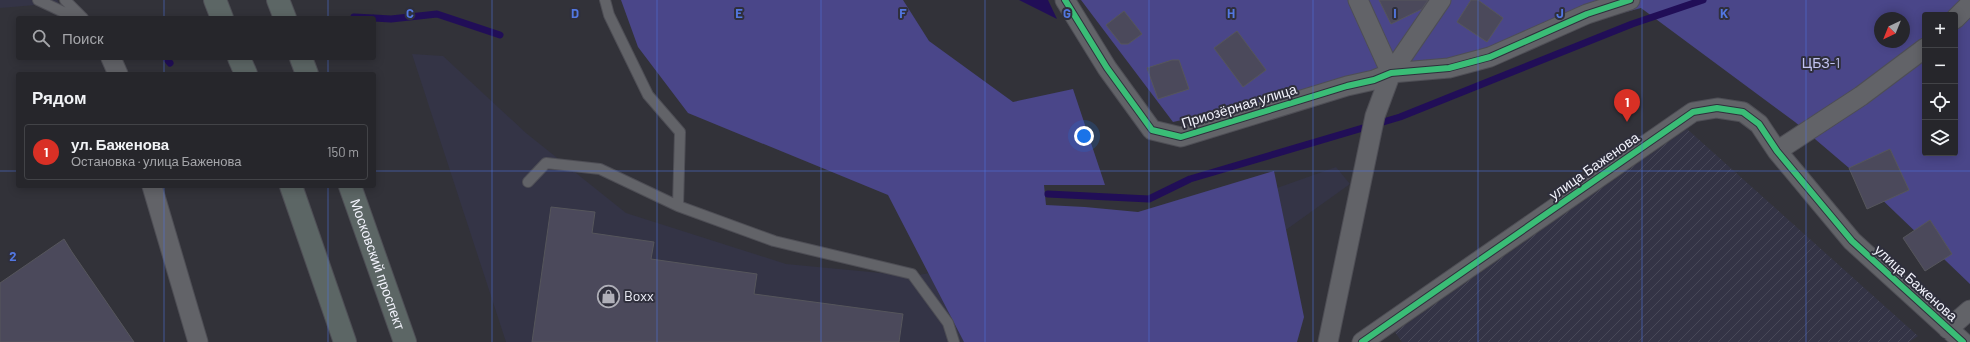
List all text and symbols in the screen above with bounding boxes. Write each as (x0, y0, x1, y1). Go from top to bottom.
text: C (406, 5, 414, 21)
text: D (571, 5, 579, 21)
text: E (735, 5, 743, 21)
text: F (899, 5, 907, 21)
text: G (1063, 5, 1071, 21)
text: H (1227, 5, 1235, 21)
text: I (1393, 5, 1397, 21)
text: J (1556, 5, 1564, 21)
text: K (1720, 5, 1728, 21)
north arrow (1874, 12, 1910, 48)
map controls (1922, 12, 1958, 156)
button: + (1922, 12, 1958, 48)
search box (16, 16, 376, 60)
icon: search (30, 27, 52, 49)
text: Поиск (62, 29, 104, 47)
button: − (1922, 48, 1958, 84)
park label: ЦБЗ-1 (1802, 54, 1840, 71)
street label: Приозёрная улица (1179, 80, 1299, 131)
button: locate (1922, 84, 1958, 120)
text: Рядом (32, 87, 87, 107)
pin: 1 (1614, 89, 1640, 122)
button: layers (1922, 120, 1958, 156)
your location (1074, 126, 1094, 146)
street label: улица Баженова (1545, 128, 1642, 203)
text: ул. Баженова (71, 135, 169, 153)
text: 1 (44, 144, 48, 160)
text: 150 m (327, 144, 359, 160)
text: Остановка · улица Баженова (71, 153, 242, 169)
street label: Московский проспект (347, 196, 409, 333)
street label: улица Баженова (1871, 241, 1962, 325)
text: 2 (9, 248, 17, 264)
shop icon: Boxx (595, 283, 621, 309)
place label: Boxx (624, 287, 654, 304)

